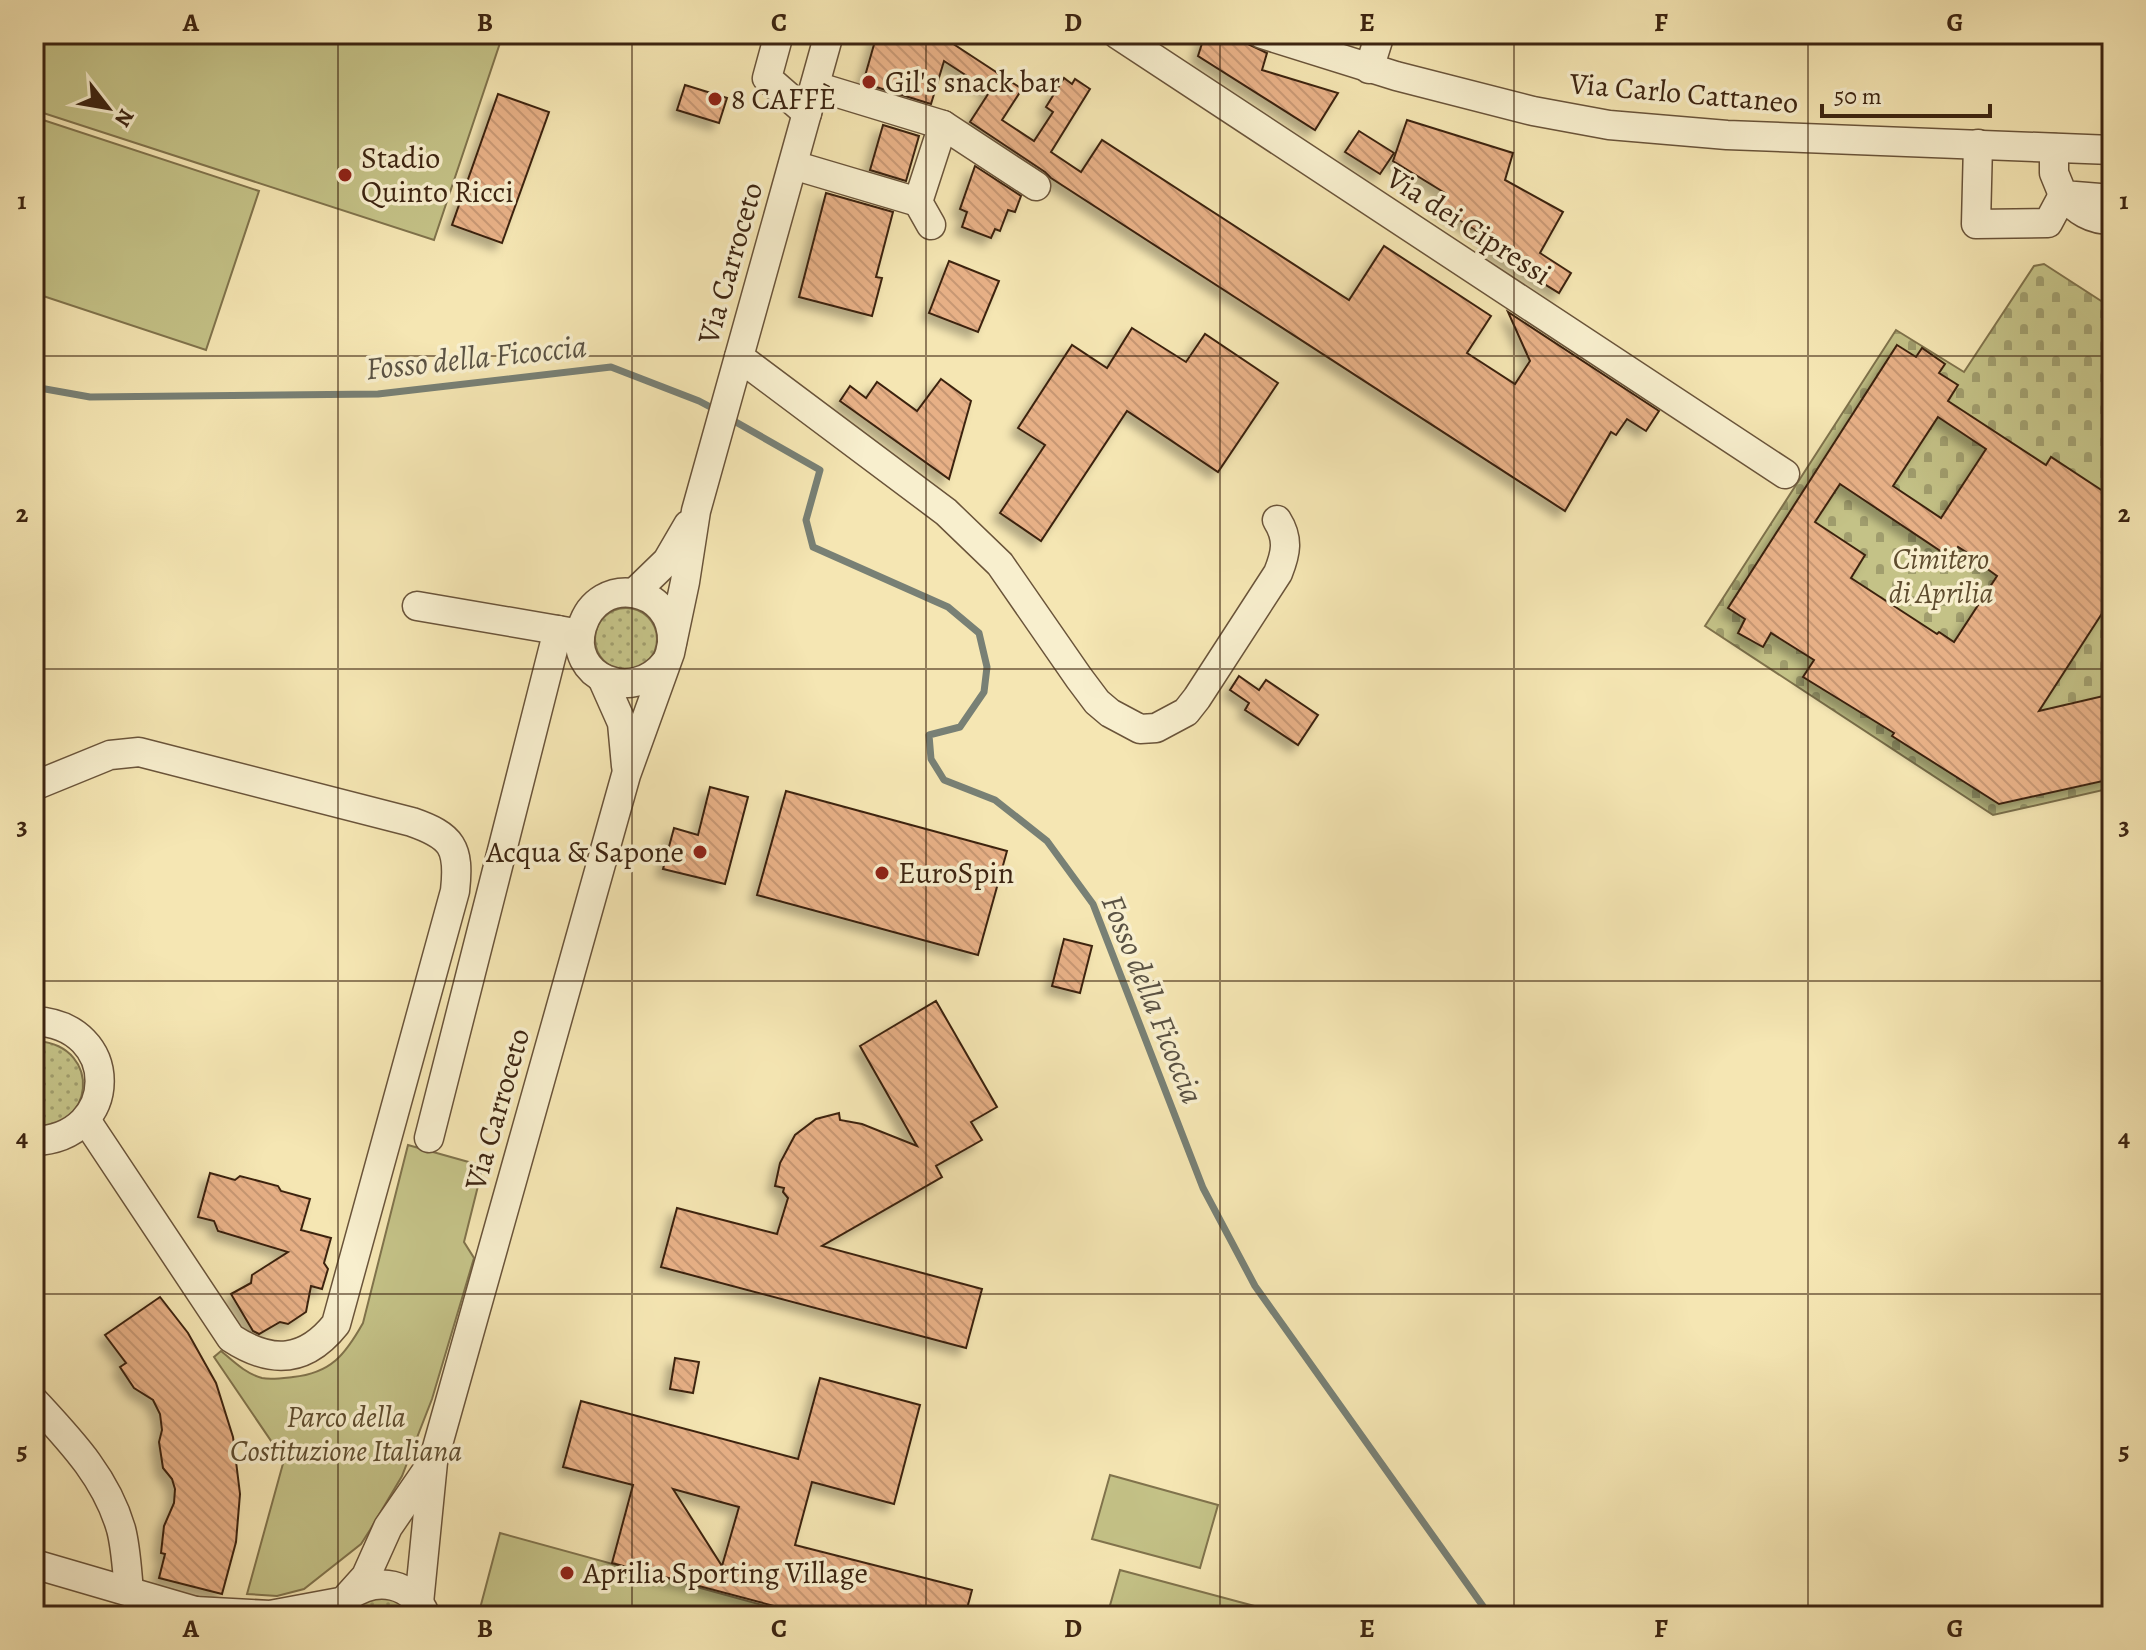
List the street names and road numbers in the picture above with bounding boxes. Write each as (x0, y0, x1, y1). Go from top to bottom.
street label: Via Carlo Cattaneo (1567, 63, 1800, 123)
street label: Via dei Cipressi (1378, 157, 1559, 294)
street label: Via Carroceto (688, 177, 772, 349)
street label: Via Carroceto (455, 1023, 539, 1195)

